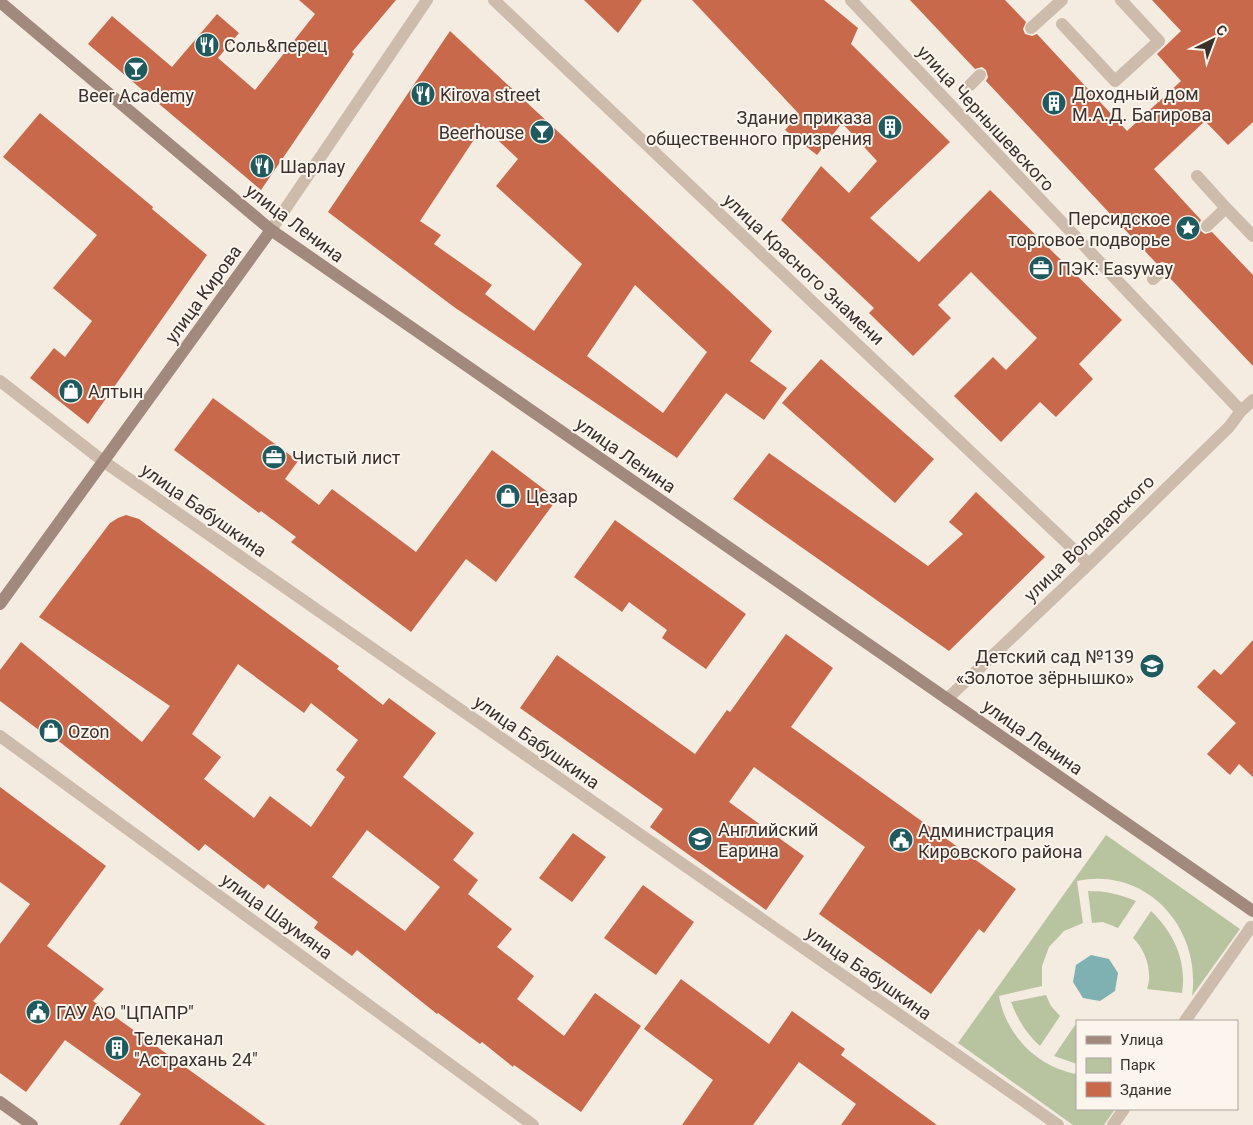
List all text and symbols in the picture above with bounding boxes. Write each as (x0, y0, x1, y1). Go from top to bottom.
north arrow (1188, 15, 1238, 65)
text: С (1213, 21, 1230, 39)
restaurant icon: Соль&перец (194, 32, 220, 58)
place label: Соль&перец (224, 35, 328, 56)
street label: улица Чернышевского (913, 41, 1059, 195)
bar icon: Beer Academy (123, 56, 149, 82)
restaurant icon: Kirova street (410, 81, 436, 107)
place label: Доходный дом М.А.Д. Багирова (1072, 83, 1211, 125)
place label: Kirova street (440, 84, 541, 105)
place label: Beer Academy (78, 85, 194, 106)
building icon: Доходный дом М.А.Д. Багирова (1041, 90, 1067, 116)
place label: Здание приказа общественного призрения (646, 107, 872, 149)
building icon: Здание приказа общественного призрения (877, 114, 903, 140)
bar icon: Beerhouse (529, 119, 555, 145)
place label: Beerhouse (439, 122, 524, 143)
restaurant icon: Шарлау (249, 153, 275, 179)
place label: Шарлау (280, 156, 346, 177)
street label: улица Ленина (242, 179, 348, 267)
street label: улица Красного Знамени (719, 189, 889, 349)
place label: Персидское торговое подворье (1008, 208, 1170, 250)
place icon: Персидское торговое подворье (1175, 215, 1201, 241)
street label: улица Кирова (160, 241, 246, 347)
office icon: ПЭК: Easyway (1028, 255, 1054, 281)
place label: ПЭК: Easyway (1058, 258, 1173, 279)
shop icon: Алтын (58, 378, 84, 404)
place label: Алтын (88, 381, 143, 402)
street label: улица Ленина (572, 413, 680, 497)
office icon: Чистый лист (261, 444, 287, 470)
place label: Чистый лист (292, 447, 401, 468)
street label: улица Бабушкина (137, 459, 271, 561)
street label: улица Володарского (1020, 470, 1158, 606)
shop icon: Цезар (495, 483, 521, 509)
place label: Цезар (526, 486, 578, 507)
place label: Детский сад №139 «Золотое зёрнышко» (956, 646, 1134, 688)
school or university icon: Детский сад №139 «Золотое зёрнышко» (1139, 653, 1165, 679)
street label: улица Бабушкина (470, 691, 604, 793)
street label: улица Ленина (979, 695, 1087, 779)
shop icon: Ozon (38, 718, 64, 744)
place label: Ozon (68, 721, 109, 742)
place label: Английский Еарина (718, 819, 818, 861)
place label: Администрация Кировского района (918, 820, 1083, 862)
school or university icon: Английский Еарина (687, 826, 713, 852)
public building icon: Администрация Кировского района (888, 827, 914, 853)
street label: улица Шаумяна (217, 869, 337, 963)
street label: улица Бабушкина (802, 922, 936, 1024)
public building icon: ГАУ АО "ЦПАПР" (25, 999, 51, 1025)
place label: ГАУ АО "ЦПАПР" (56, 1002, 194, 1023)
legend (1076, 1020, 1238, 1110)
place label: Телеканал "Астрахань 24" (134, 1028, 258, 1070)
text: Улица (1120, 1031, 1163, 1049)
building icon: Телеканал "Астрахань 24" (104, 1035, 130, 1061)
text: Парк (1120, 1056, 1155, 1074)
text: Здание (1120, 1081, 1171, 1099)

